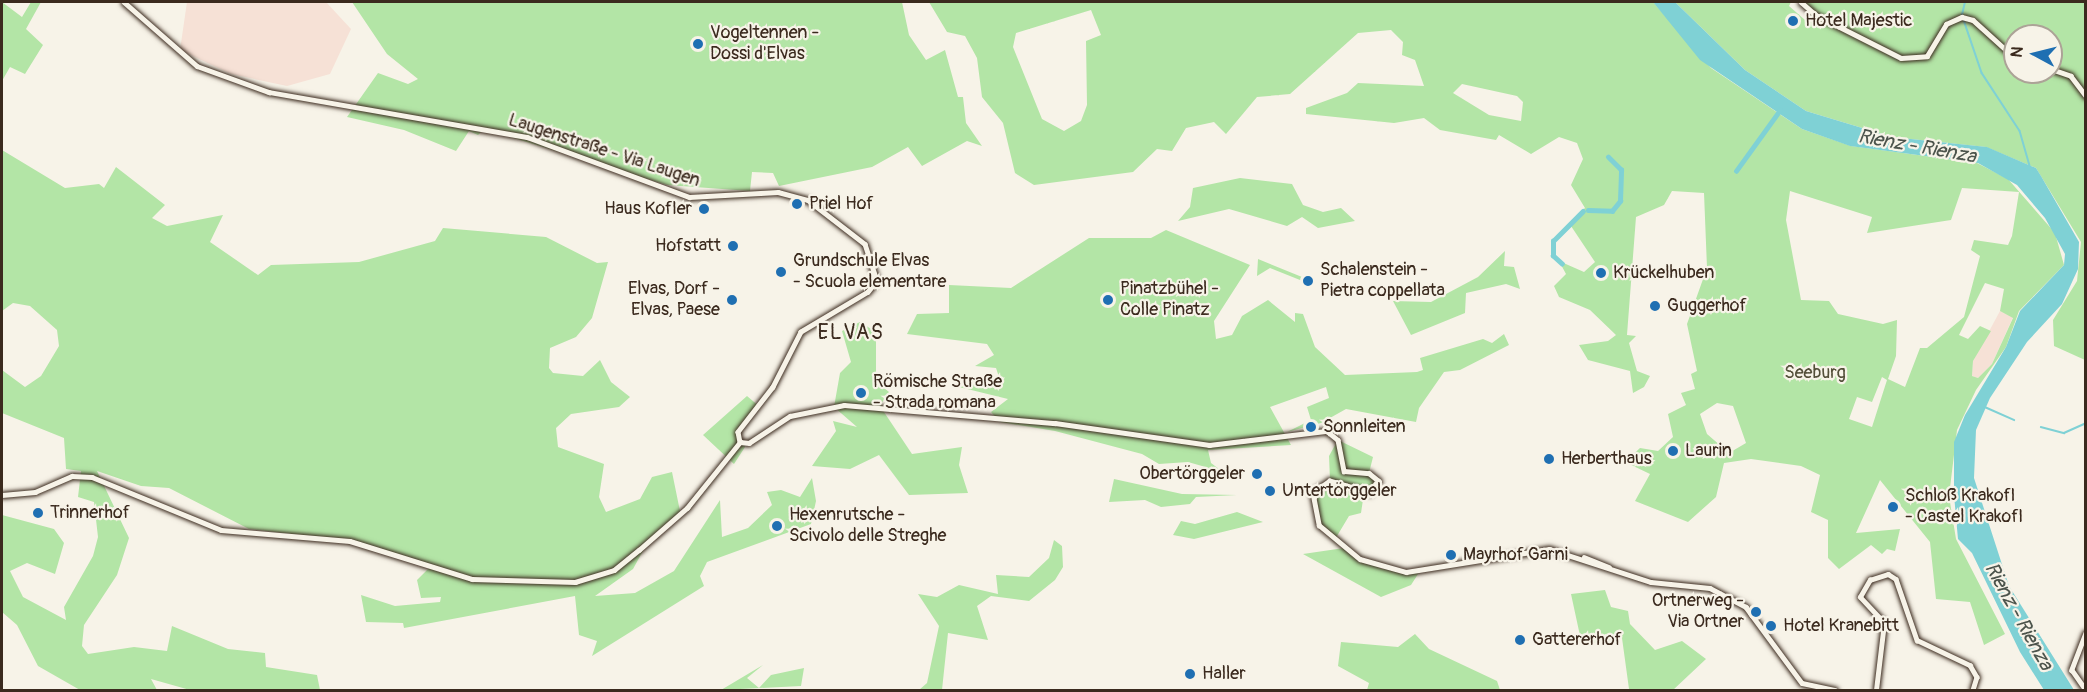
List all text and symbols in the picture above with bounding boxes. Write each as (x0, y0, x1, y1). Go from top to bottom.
place label: Hotel Majestic (1805, 10, 1912, 32)
marker: Hotel Majestic (1786, 14, 1800, 28)
place label: Vogeltennen - Dossi d'Elvas (710, 23, 819, 66)
north arrow (2003, 24, 2063, 84)
marker: Vogeltennen - Dossi d'Elvas (691, 37, 705, 51)
text: N (2007, 45, 2028, 59)
street label: Laugenstraße - Via Laugen (506, 110, 702, 192)
water label: Rienz - Rienza (1856, 124, 1978, 168)
place label: Priel Hof (809, 193, 874, 215)
marker: Priel Hof (790, 197, 804, 211)
place label: Haus Kofler (604, 198, 692, 220)
marker: Haus Kofler (697, 202, 711, 216)
place label: Hofstatt (655, 235, 721, 257)
marker: Hofstatt (726, 239, 740, 253)
place label: Grundschule Elvas - Scuola elementare (793, 251, 946, 294)
place label: Schalenstein - Pietra coppellata (1320, 260, 1445, 302)
place label: Krückelhuben (1613, 262, 1714, 284)
marker: Grundschule Elvas - Scuola elementare (774, 265, 788, 279)
marker: Krückelhuben (1594, 266, 1608, 280)
marker: Schalenstein - Pietra coppellata (1301, 274, 1315, 288)
place label: Elvas, Dorf - Elvas, Paese (628, 279, 720, 322)
place label: Pinatzbühel - Colle Pinatz (1120, 279, 1219, 322)
marker: Elvas, Dorf - Elvas, Paese (725, 293, 739, 307)
marker: Pinatzbühel - Colle Pinatz (1101, 293, 1115, 307)
place label: Guggerhof (1667, 295, 1747, 317)
marker: Guggerhof (1648, 299, 1662, 313)
district label: ELVAS (817, 320, 885, 346)
park label: Seeburg (1784, 362, 1846, 384)
place label: Römische Straße - Strada romana (873, 372, 1002, 415)
marker: Römische Straße - Strada romana (854, 386, 868, 400)
place label: Sonnleiten (1323, 416, 1406, 438)
marker: Sonnleiten (1304, 420, 1318, 434)
place label: Laurin (1685, 440, 1732, 462)
marker: Laurin (1666, 444, 1680, 458)
place label: Herberthaus (1561, 448, 1652, 470)
marker: Herberthaus (1542, 452, 1556, 466)
place label: Obertörggeler (1139, 463, 1245, 485)
marker: Obertörggeler (1250, 467, 1264, 481)
place label: Untertörggeler (1282, 480, 1397, 502)
marker: Untertörggeler (1263, 484, 1277, 498)
place label: Schloß Krakofl - Castel Krakofl (1905, 486, 2023, 528)
marker: Schloß Krakofl - Castel Krakofl (1886, 500, 1900, 514)
place label: Trinnerhof (50, 502, 130, 524)
place label: Hexenrutsche - Scivolo delle Streghe (789, 505, 946, 548)
marker: Trinnerhof (31, 506, 45, 520)
marker: Hexenrutsche - Scivolo delle Streghe (770, 519, 784, 533)
place label: Mayrhof Garni (1463, 544, 1568, 566)
marker: Mayrhof Garni (1444, 548, 1458, 562)
water label: Rienz - Rienza (1980, 558, 2058, 674)
place label: Ortnerweg - Via Ortner (1652, 591, 1744, 634)
marker: Ortnerweg - Via Ortner (1749, 605, 1763, 619)
place label: Hotel Kranebitt (1783, 615, 1899, 637)
marker: Hotel Kranebitt (1764, 619, 1778, 633)
place label: Gattererhof (1532, 629, 1622, 651)
marker: Gattererhof (1513, 633, 1527, 647)
place label: Haller (1202, 663, 1246, 685)
marker: Haller (1183, 667, 1197, 681)

